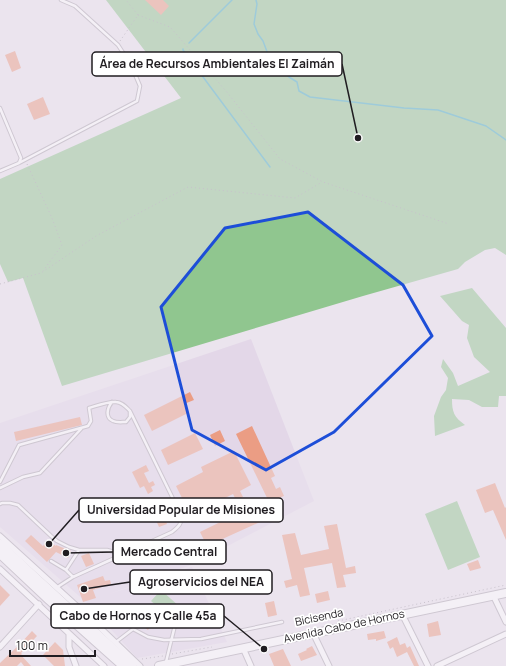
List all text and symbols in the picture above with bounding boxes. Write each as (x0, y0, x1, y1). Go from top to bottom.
callout: Área de Recursos Ambientales El Zaimán (92, 52, 342, 76)
text: Área de Recursos Ambientales El Zaimán (100, 55, 334, 72)
callout: Universidad Popular de Misiones (79, 498, 283, 522)
text: Universidad Popular de Misiones (87, 501, 276, 518)
callout: Mercado Central (113, 540, 226, 564)
text: Mercado Central (121, 543, 217, 560)
callout: Agroservicios del NEA (130, 570, 272, 594)
text: Agroservicios del NEA (138, 573, 264, 590)
callout: Cabo de Hornos y Calle 45a (51, 604, 224, 628)
street label: Bicisenda (293, 604, 344, 629)
street label: Avenida Cabo de Hornos (282, 605, 406, 646)
text: Cabo de Hornos y Calle 45a (60, 607, 217, 624)
scale bar (10, 632, 95, 658)
text: 100 m (16, 637, 48, 654)

